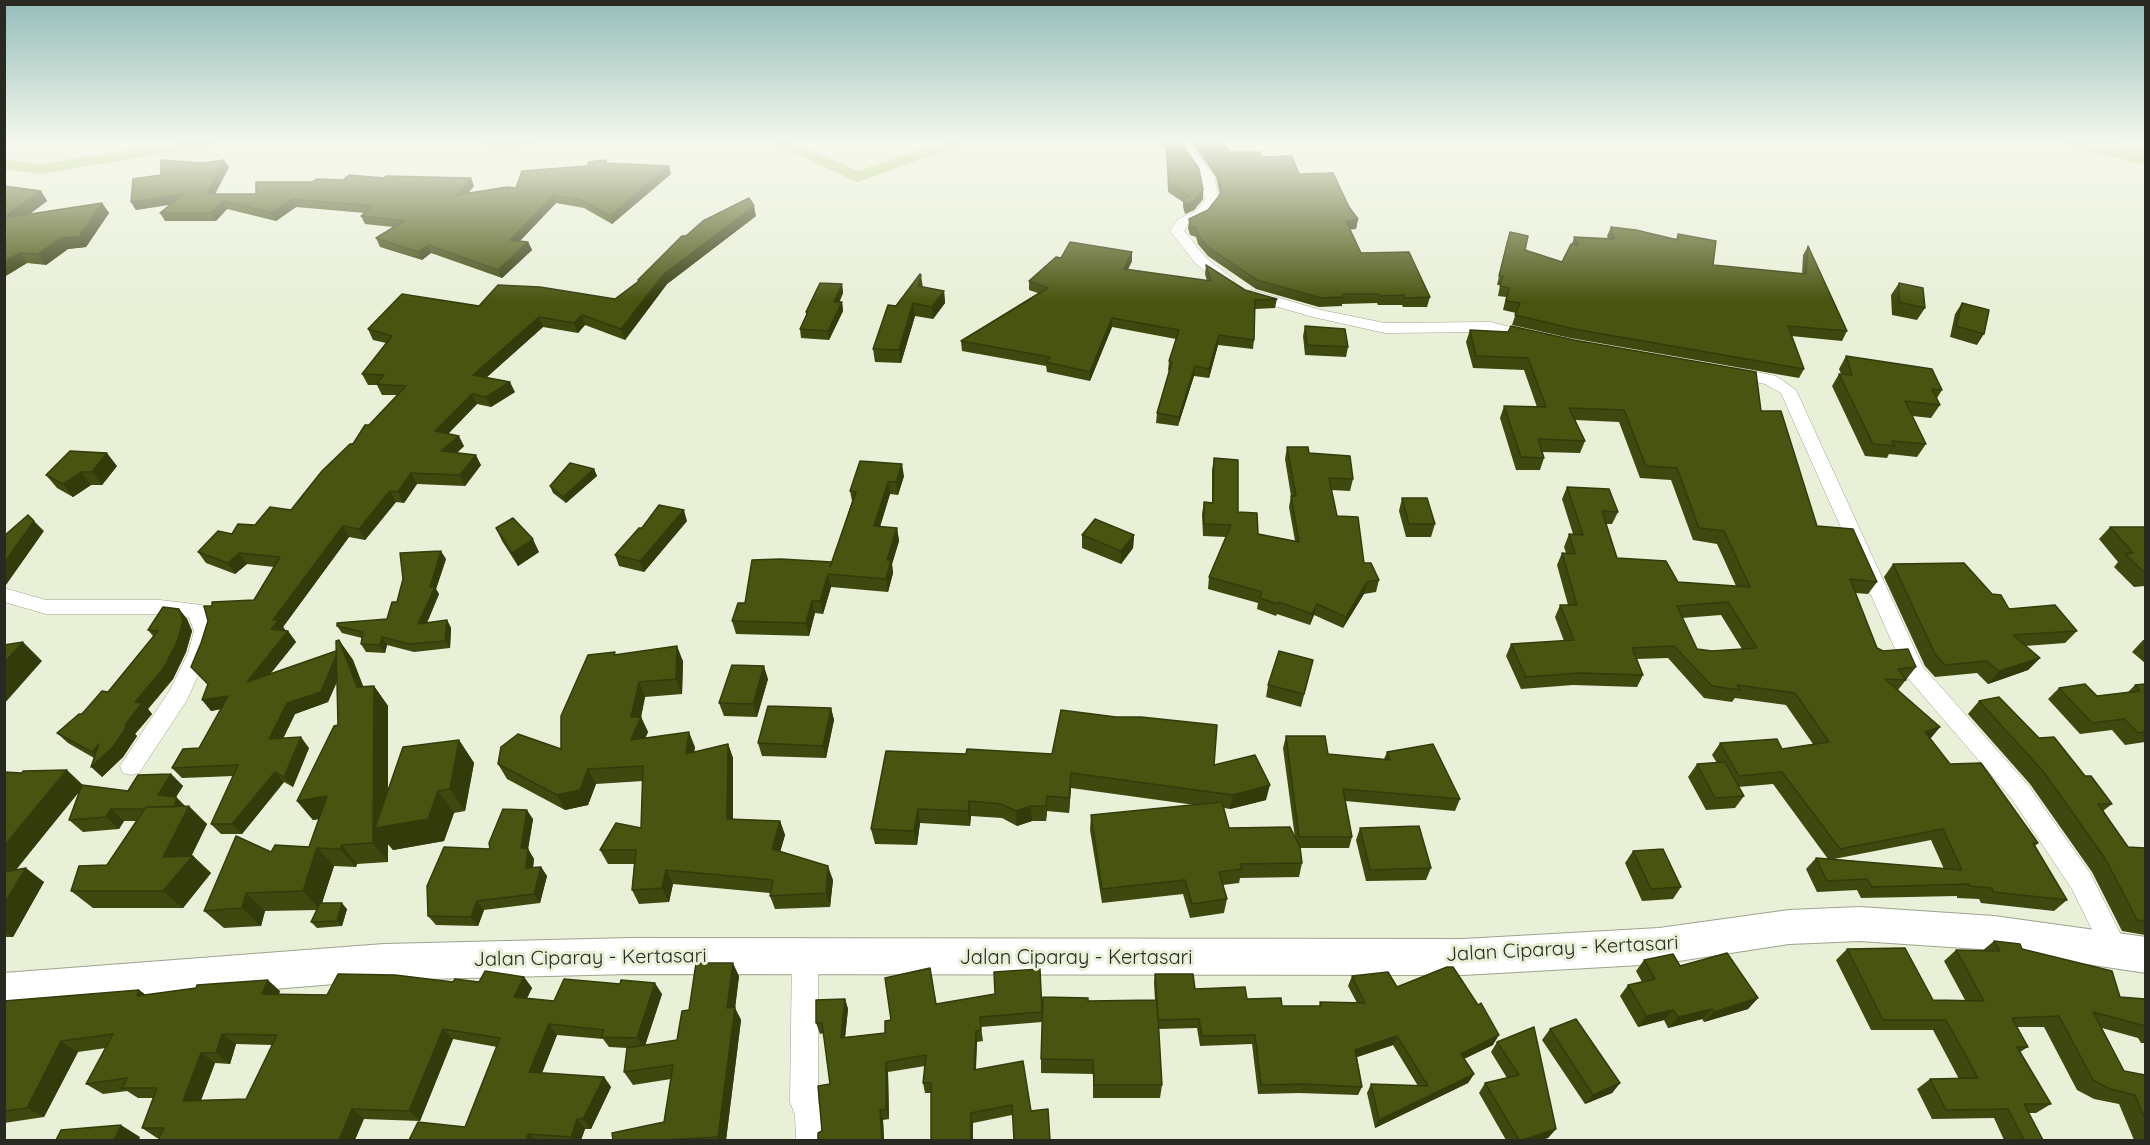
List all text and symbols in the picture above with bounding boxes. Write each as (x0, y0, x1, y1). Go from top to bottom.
street label: Jalan Ciparay - Kertasari (1445, 931, 1679, 967)
street label: Jalan Ciparay - Kertasari (473, 944, 707, 972)
street label: Jalan Ciparay - Kertasari (959, 946, 1193, 970)

